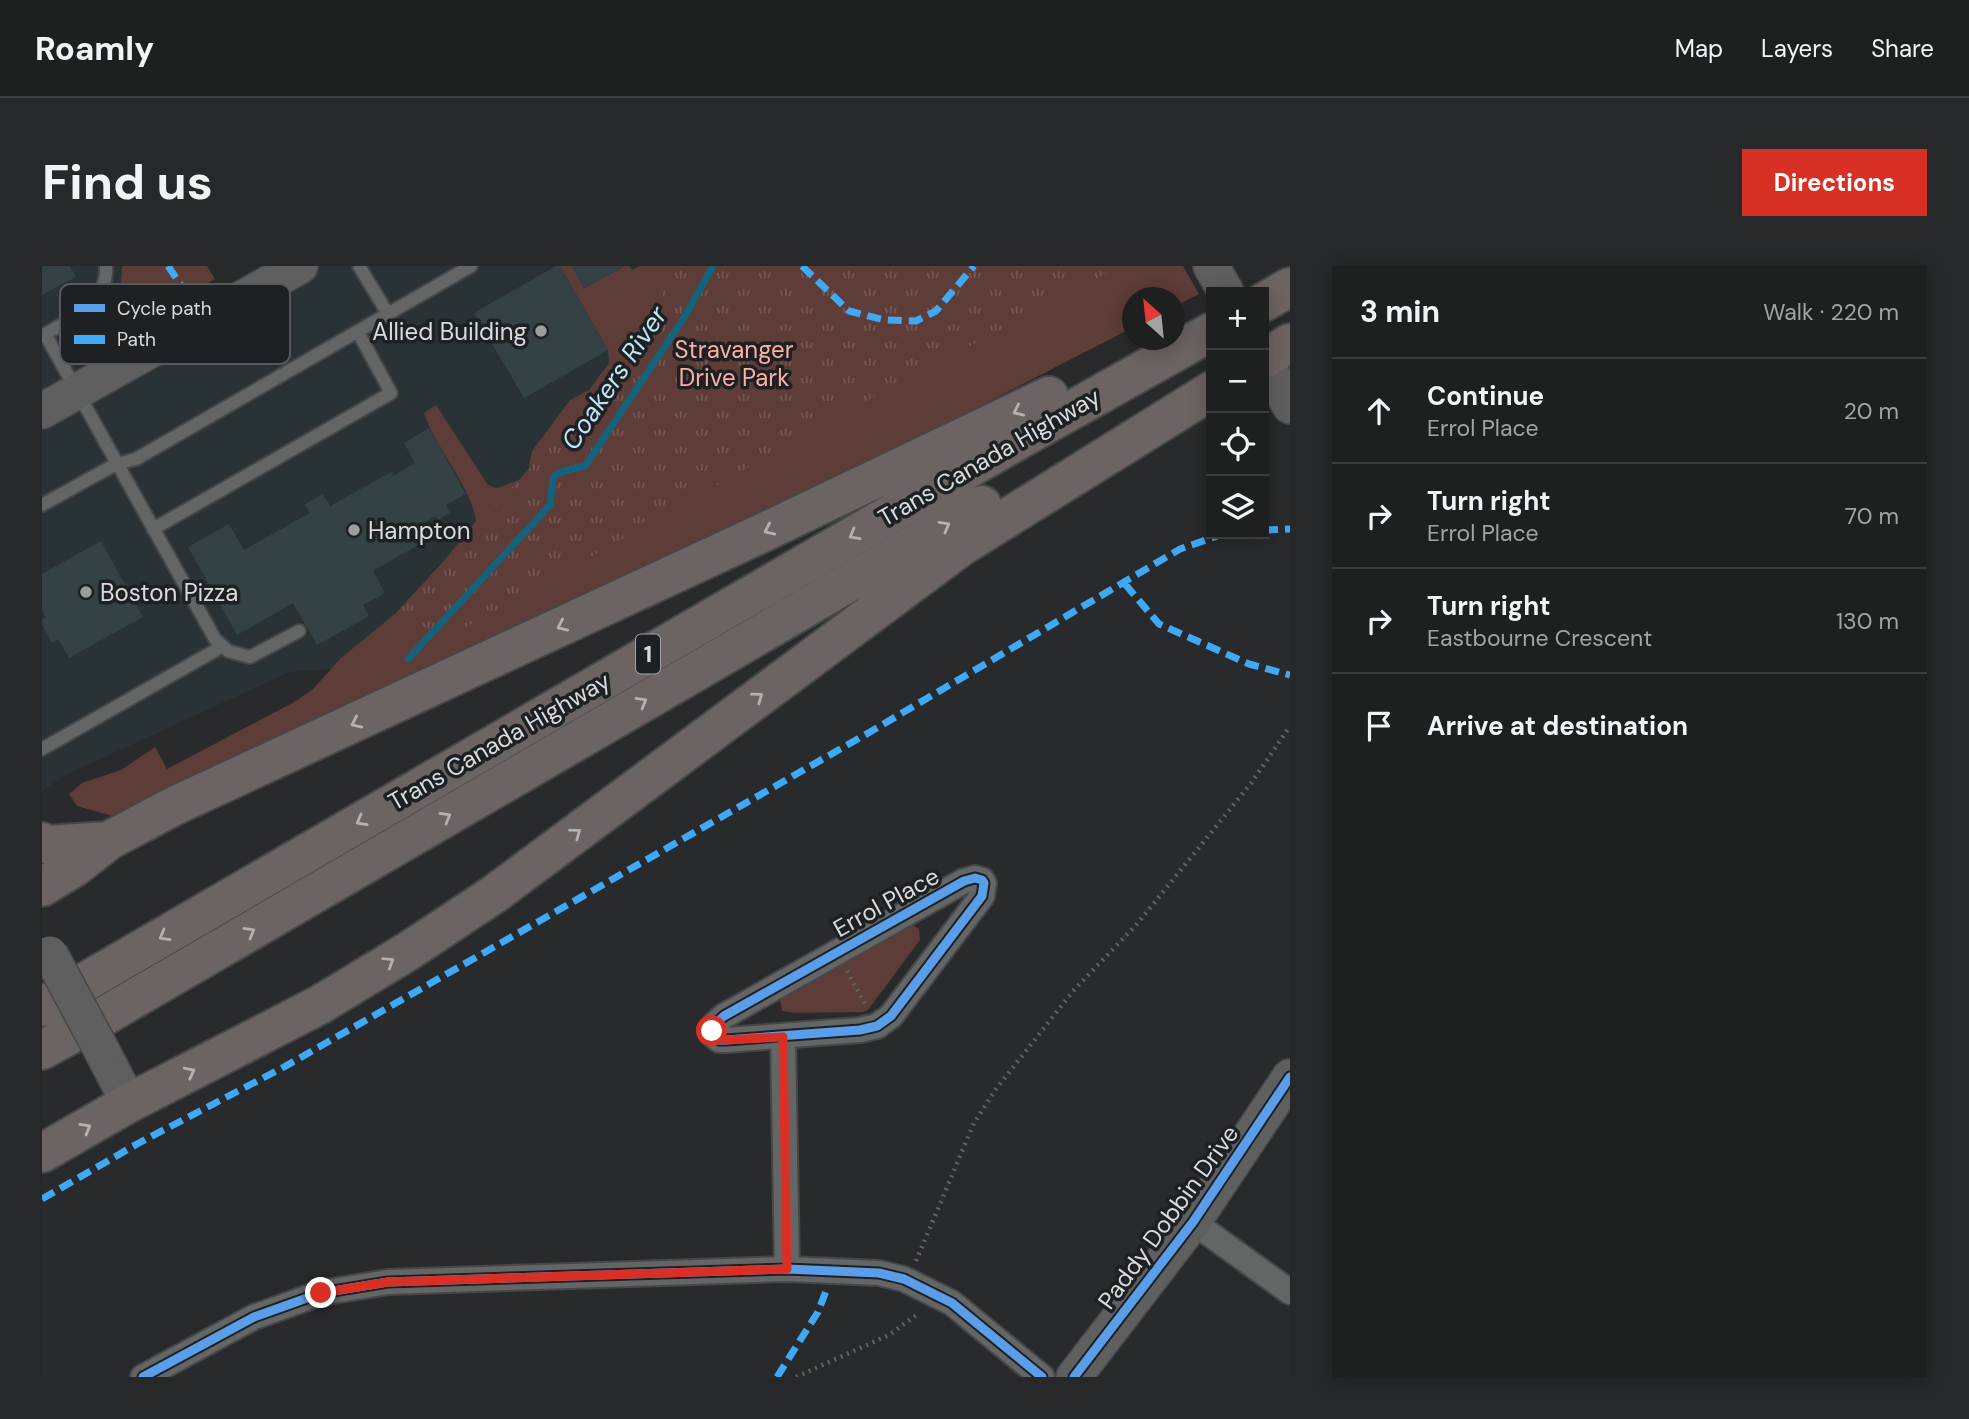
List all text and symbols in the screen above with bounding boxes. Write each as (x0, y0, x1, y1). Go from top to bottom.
text: Roamly (35, 27, 154, 70)
text: Map (1675, 33, 1723, 64)
text: Layers (1761, 33, 1833, 64)
text: Share (1871, 33, 1934, 64)
button: Directions (1742, 149, 1927, 216)
text: Find us (42, 150, 213, 214)
legend (60, 284, 290, 364)
north arrow (1122, 287, 1185, 350)
map controls (1206, 287, 1269, 539)
button: + (1206, 287, 1269, 350)
text: 3 min (1360, 292, 1440, 331)
text: Cycle path (117, 296, 212, 321)
text: Walk · 220 m (1763, 297, 1899, 327)
water label: Coakers River (553, 299, 675, 456)
place label: Allied Building (372, 316, 527, 347)
marker: Allied Building (533, 323, 549, 339)
text: Path (117, 327, 156, 352)
park label: Stravanger Drive Park (674, 334, 794, 393)
button: − (1206, 350, 1269, 413)
text: Continue (1427, 379, 1544, 413)
street label: Trans Canada Highway (873, 381, 1105, 533)
icon: ahead (1360, 392, 1398, 430)
text: 20 m (1844, 396, 1899, 426)
one-way arrow (1013, 402, 1025, 416)
button: locate (1206, 413, 1269, 476)
text: Errol Place (1427, 413, 1539, 443)
button: layers (1206, 476, 1269, 539)
text: Turn right (1427, 484, 1551, 518)
icon: right (1360, 497, 1398, 535)
text: 70 m (1845, 501, 1899, 531)
place label: Hampton (368, 515, 470, 546)
text: Errol Place (1427, 518, 1539, 548)
one-way arrow (938, 521, 951, 534)
marker: Hampton (346, 522, 362, 538)
one-way arrow (764, 522, 776, 536)
one-way arrow (849, 527, 861, 540)
place label: Boston Pizza (100, 577, 238, 608)
marker: Boston Pizza (78, 584, 94, 600)
text: Turn right (1427, 589, 1551, 623)
icon: right (1360, 602, 1398, 640)
text: 130 m (1836, 606, 1899, 636)
one-way arrow (557, 618, 569, 632)
text: Eastbourne Crescent (1427, 623, 1652, 653)
road number: 1 (636, 634, 660, 674)
street label: Trans Canada Highway (383, 665, 615, 817)
one-way arrow (750, 693, 763, 705)
one-way arrow (635, 697, 648, 710)
icon: arrive (1360, 707, 1398, 745)
text: Arrive at destination (1427, 709, 1688, 743)
one-way arrow (351, 714, 363, 728)
one-way arrow (439, 812, 452, 825)
one-way arrow (355, 813, 368, 826)
one-way arrow (568, 829, 581, 842)
street label: Errol Place (828, 860, 944, 944)
one-way arrow (242, 927, 255, 940)
one-way arrow (158, 928, 171, 941)
one-way arrow (381, 958, 394, 971)
route start (696, 1015, 727, 1046)
one-way arrow (183, 1067, 195, 1080)
street label: Paddy Dobbin Drive (1091, 1119, 1245, 1315)
one-way arrow (78, 1123, 91, 1136)
route end (305, 1277, 336, 1308)

